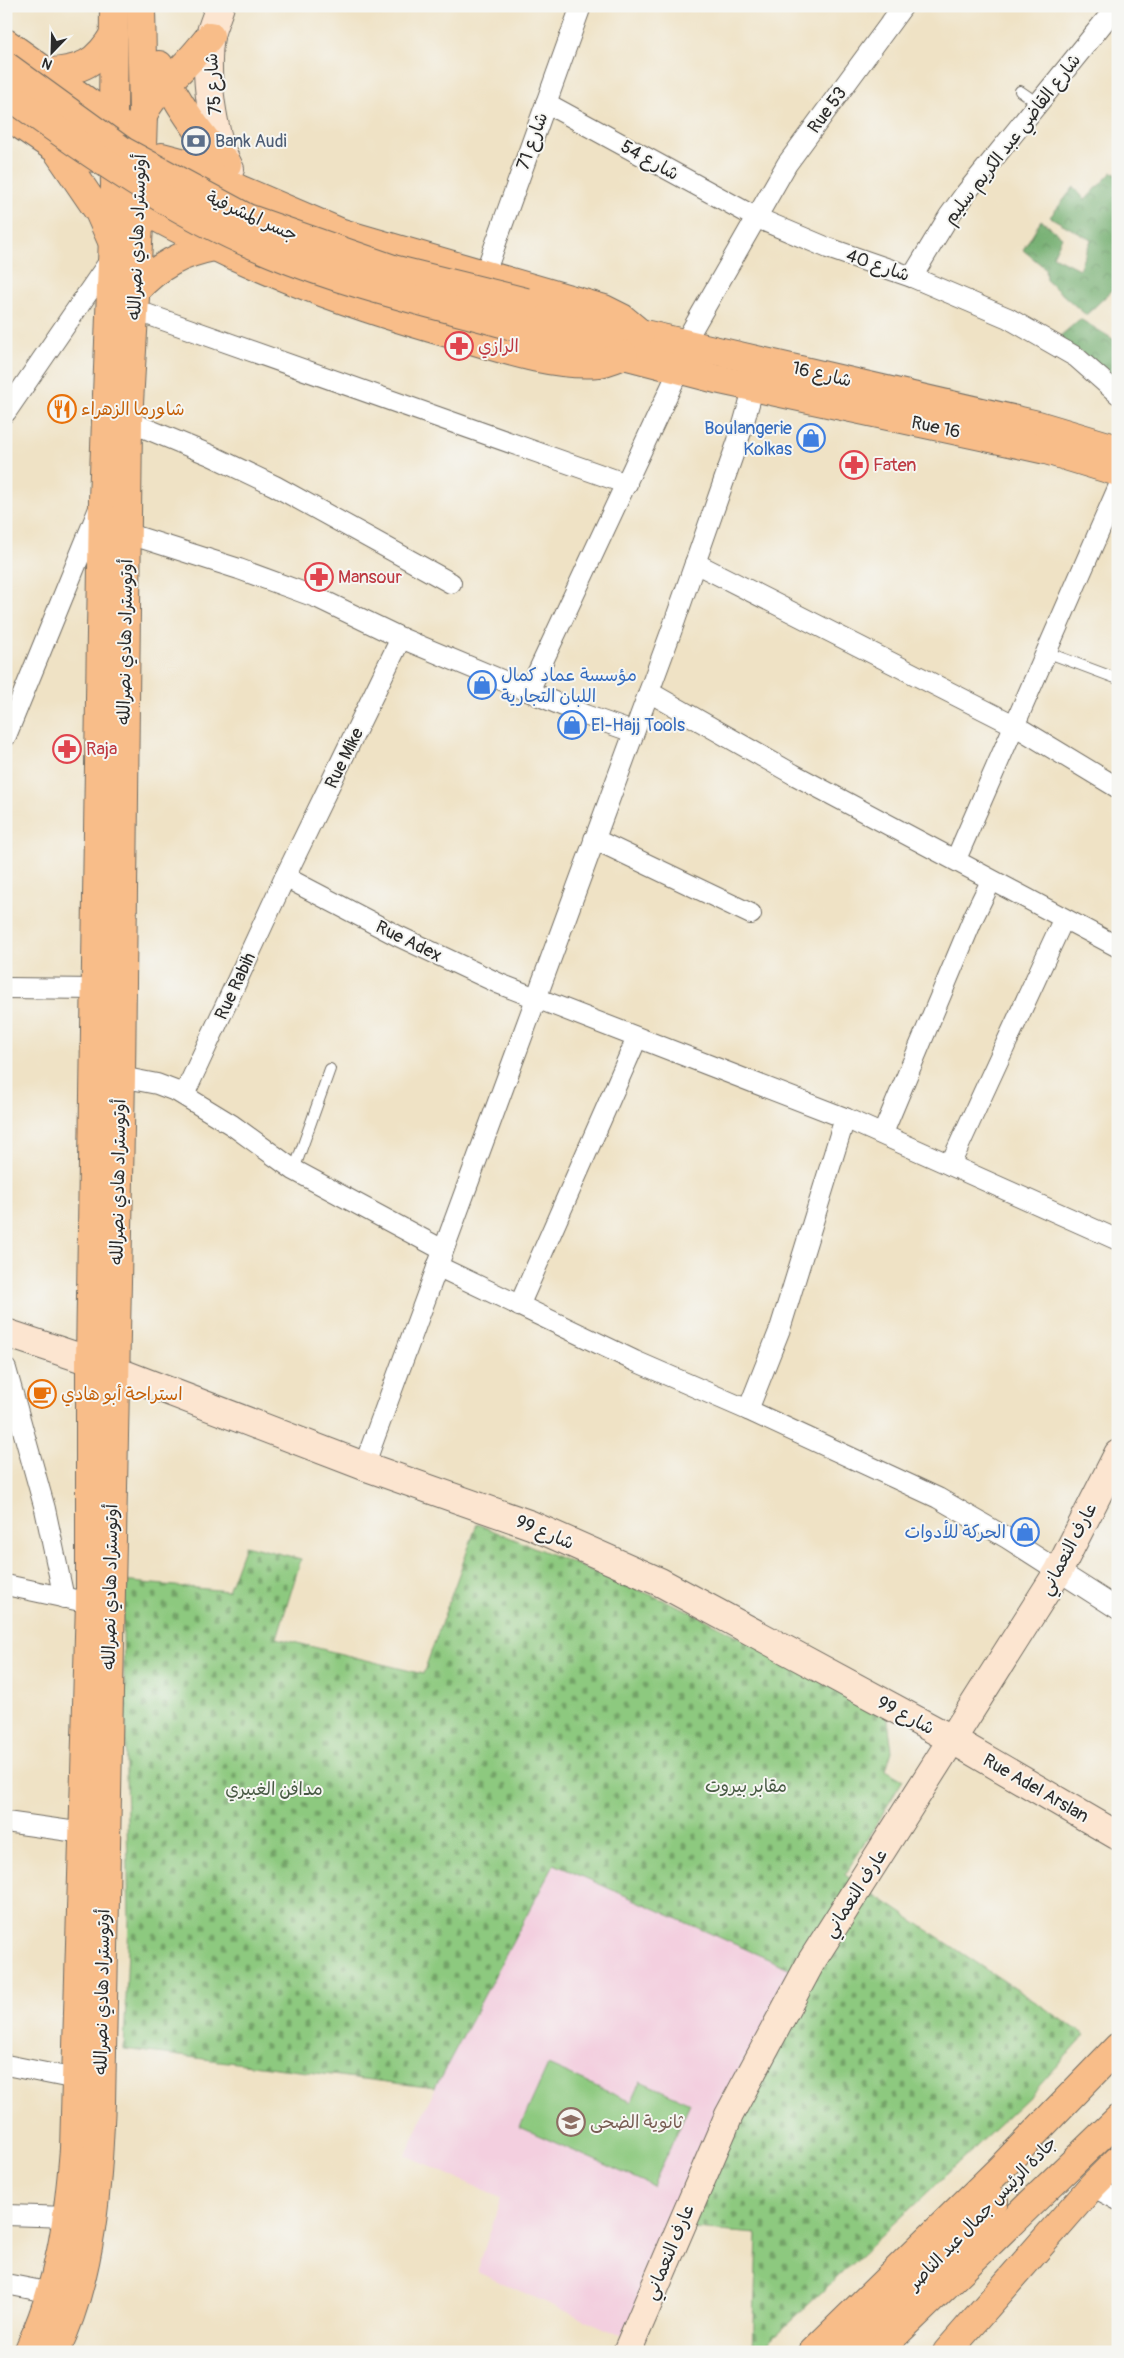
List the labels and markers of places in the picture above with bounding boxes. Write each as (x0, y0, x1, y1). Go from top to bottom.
bank icon: Bank Audi (181, 126, 211, 156)
place label: Bank Audi (215, 130, 287, 153)
pharmacy icon: الرازي (444, 331, 474, 361)
place label: الرازي (478, 335, 519, 359)
restaurant icon: شاورما الزهراء (47, 394, 77, 424)
place label: شاورما الزهراء (81, 398, 185, 421)
place label: Boulangerie Kolkas (704, 417, 792, 461)
shop icon: Boulangerie Kolkas (796, 423, 826, 453)
pharmacy icon: Faten (839, 450, 869, 480)
place label: Faten (873, 454, 917, 477)
pharmacy icon: Mansour (304, 562, 334, 592)
place label: Mansour (338, 566, 402, 589)
place label: مؤسسة عماد كمال اللبان التجارية (501, 664, 637, 708)
shop icon: مؤسسة عماد كمال اللبان التجارية (467, 670, 497, 700)
shop icon: El-Hajj Tools (557, 710, 587, 740)
place label: El-Hajj Tools (591, 714, 685, 737)
pharmacy icon: Raja (52, 734, 82, 764)
place label: Raja (86, 738, 117, 761)
cafe icon: استراحة أبو هادي (27, 1379, 57, 1409)
place label: استراحة أبو هادي (61, 1383, 183, 1407)
shop icon: الحركة للأدوات (1010, 1517, 1040, 1547)
place label: الحركة للأدوات (905, 1520, 1006, 1544)
school or university icon: ثانوية الضحى (556, 2107, 586, 2137)
place label: ثانوية الضحى (590, 2111, 684, 2134)

